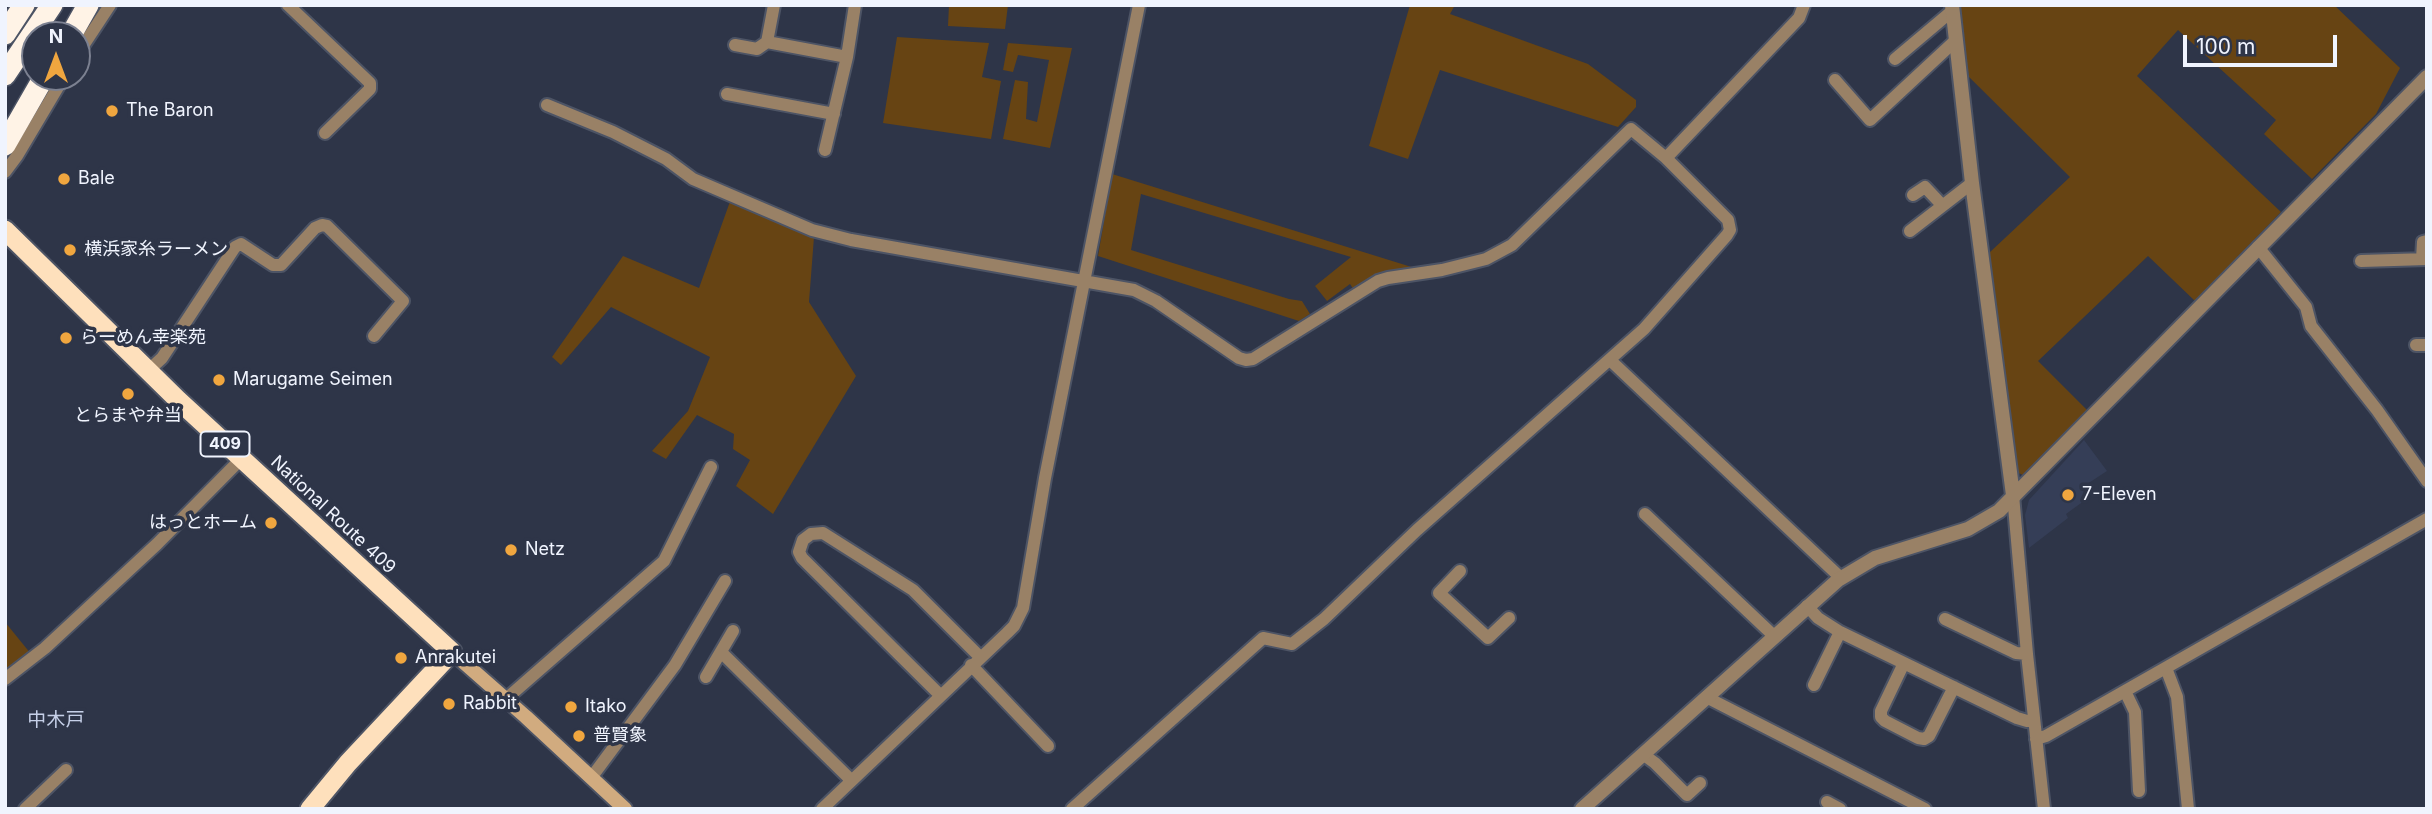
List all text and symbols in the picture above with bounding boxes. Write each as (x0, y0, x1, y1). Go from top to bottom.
north arrow (21, 21, 91, 91)
scale bar (2187, 21, 2341, 65)
text: N (49, 25, 63, 48)
text: 100 m (2196, 34, 2255, 59)
place label: The Baron (126, 100, 214, 122)
marker: The Baron (104, 103, 120, 119)
place label: Bale (78, 168, 115, 190)
marker: Bale (56, 171, 72, 187)
place label: 横浜家糸ラーメン (84, 239, 228, 261)
marker: 横浜家糸ラーメン (62, 242, 78, 258)
place label: らーめん幸楽苑 (80, 327, 206, 349)
marker: らーめん幸楽苑 (58, 330, 74, 346)
place label: Marugame Seimen (233, 369, 393, 391)
marker: Marugame Seimen (211, 372, 227, 388)
marker: とらまや弁当 (120, 386, 136, 402)
place label: とらまや弁当 (74, 405, 182, 427)
road number: 409 (201, 432, 250, 457)
street label: National Route 409 (266, 452, 400, 578)
place label: 7-Eleven (2082, 484, 2157, 506)
marker: 7-Eleven (2060, 487, 2076, 503)
place label: はっとホーム (149, 512, 257, 534)
marker: はっとホーム (263, 515, 279, 531)
place label: Netz (525, 539, 565, 561)
marker: Netz (503, 542, 519, 558)
place label: Anrakutei (415, 647, 496, 669)
marker: Anrakutei (393, 650, 409, 666)
place label: Rabbit (463, 693, 517, 715)
marker: Rabbit (441, 696, 457, 712)
place label: Itako (585, 696, 626, 718)
marker: Itako (563, 699, 579, 715)
district label: 中木戸 (28, 709, 84, 731)
place label: 普賢象 (593, 725, 647, 747)
marker: 普賢象 (571, 728, 587, 744)

